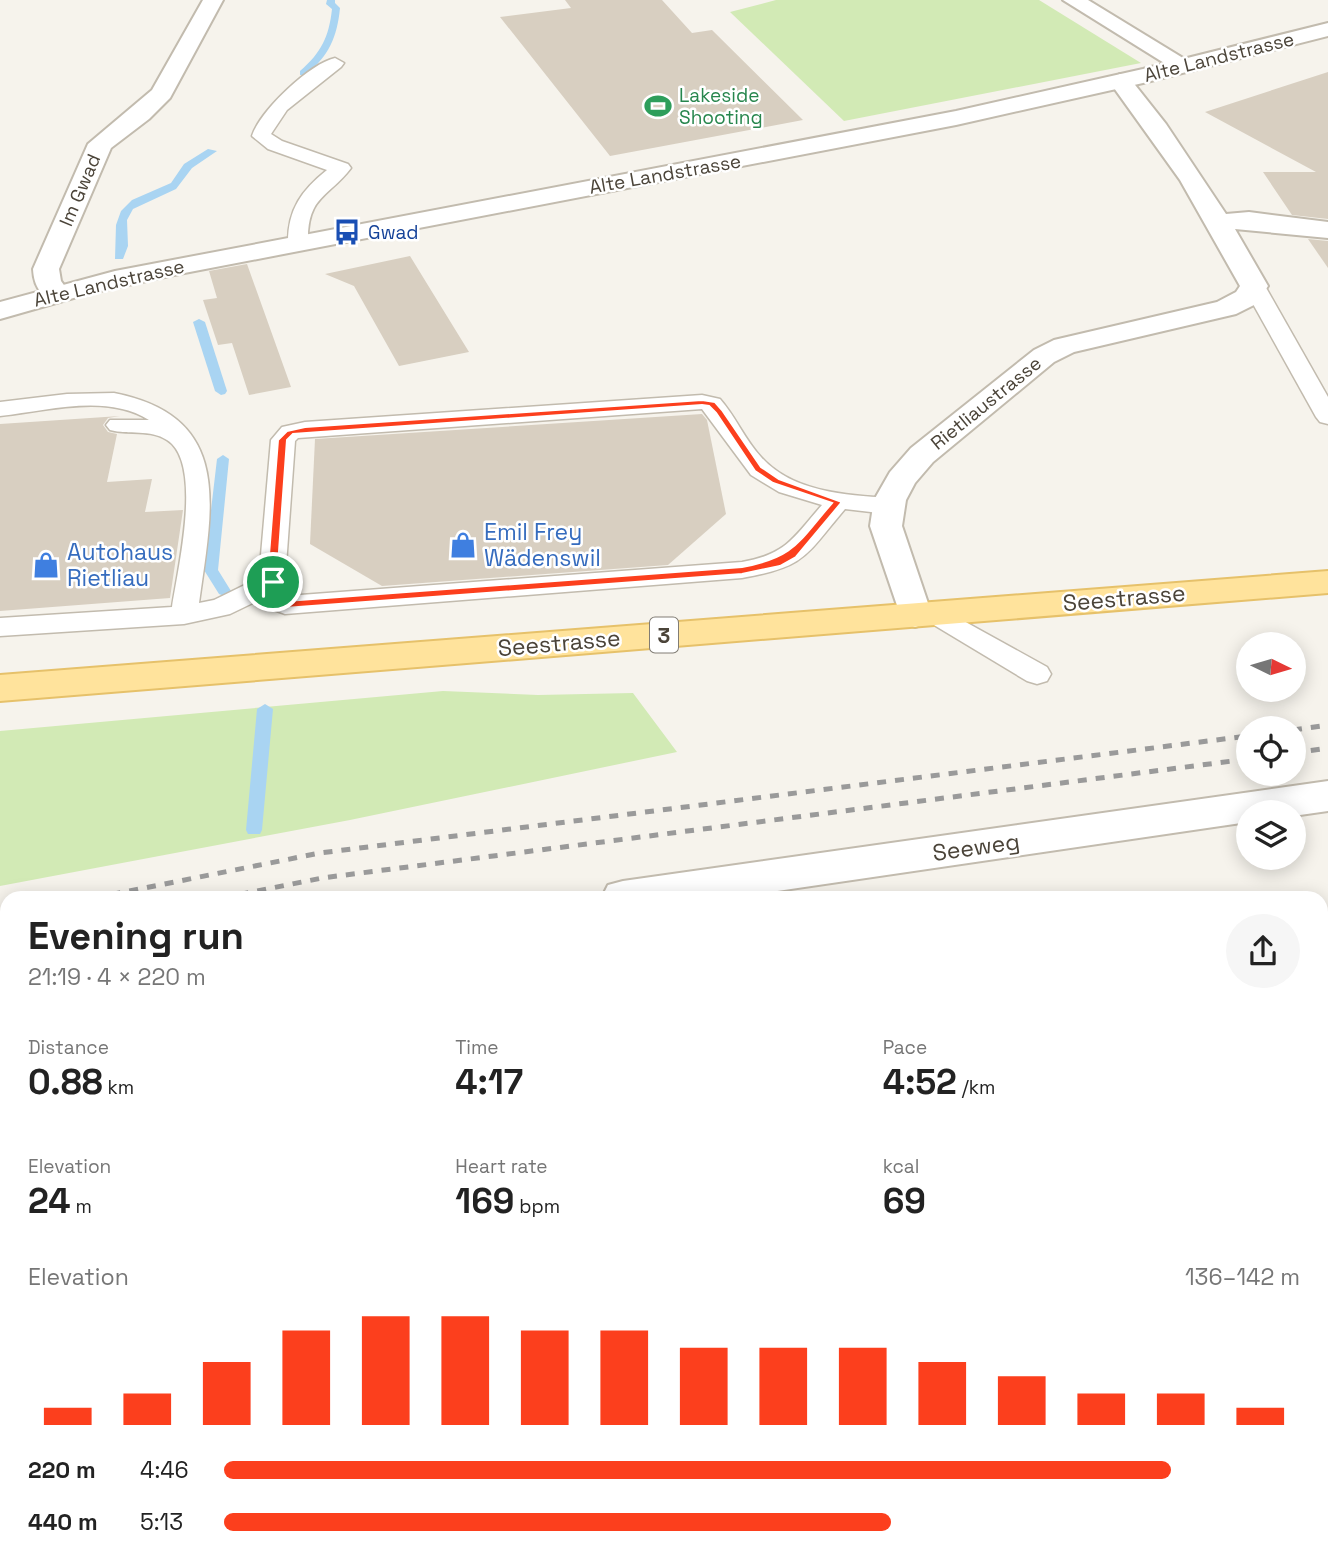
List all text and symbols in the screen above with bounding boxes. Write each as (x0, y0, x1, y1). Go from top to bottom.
street label: Alte Landstrasse (1141, 26, 1297, 88)
place label: Lakeside Shooting (679, 83, 763, 130)
sports icon: Lakeside Shooting (643, 91, 673, 121)
street label: Alte Landstrasse (587, 148, 743, 200)
street label: Im Gwad (54, 150, 106, 230)
bus stop icon: Gwad (332, 217, 362, 247)
place label: Gwad (368, 220, 419, 245)
street label: Alte Landstrasse (31, 254, 187, 312)
street label: Rietliaustrasse (926, 351, 1046, 455)
place label: Emil Frey Wädenswil (484, 517, 601, 573)
shop icon: Emil Frey Wädenswil (448, 530, 478, 560)
place label: Autohaus Rietliau (67, 537, 173, 593)
shop icon: Autohaus Rietliau (31, 550, 61, 580)
pin (243, 552, 303, 612)
icon: arrive (254, 563, 292, 601)
street label: Seestrasse (1061, 578, 1187, 618)
road number: 3 (650, 618, 678, 652)
street label: Seestrasse (496, 623, 622, 663)
north arrow (1236, 632, 1306, 702)
map controls (1236, 632, 1306, 870)
button: locate (1236, 716, 1306, 786)
button: layers (1236, 800, 1306, 870)
street label: Seeweg (930, 826, 1022, 868)
text: Evening run (28, 912, 244, 960)
button: share (1226, 914, 1300, 988)
text: 21:19 · 4 × 220 m (28, 962, 206, 992)
text: Distance (28, 1035, 109, 1060)
text: Time (455, 1035, 499, 1060)
text: Pace (883, 1035, 927, 1060)
text: 0.88 (28, 1060, 103, 1104)
text: 4:17 (455, 1060, 523, 1104)
text: 4:52 (883, 1060, 957, 1104)
text: km (103, 1075, 134, 1100)
text: /km (957, 1075, 995, 1100)
text: Elevation (28, 1154, 111, 1179)
text: Heart rate (455, 1154, 548, 1179)
text: kcal (883, 1154, 919, 1179)
text: 24 (28, 1179, 71, 1223)
text: 169 (455, 1179, 514, 1223)
text: 69 (883, 1179, 926, 1223)
text: m (71, 1194, 92, 1219)
text: bpm (514, 1194, 560, 1219)
text: Elevation (28, 1262, 129, 1292)
text: 136–142 m (1185, 1262, 1300, 1292)
text: 220 m (28, 1455, 96, 1485)
text: 4:46 (140, 1455, 189, 1485)
text: 440 m (28, 1507, 98, 1537)
text: 5:13 (140, 1507, 183, 1537)

